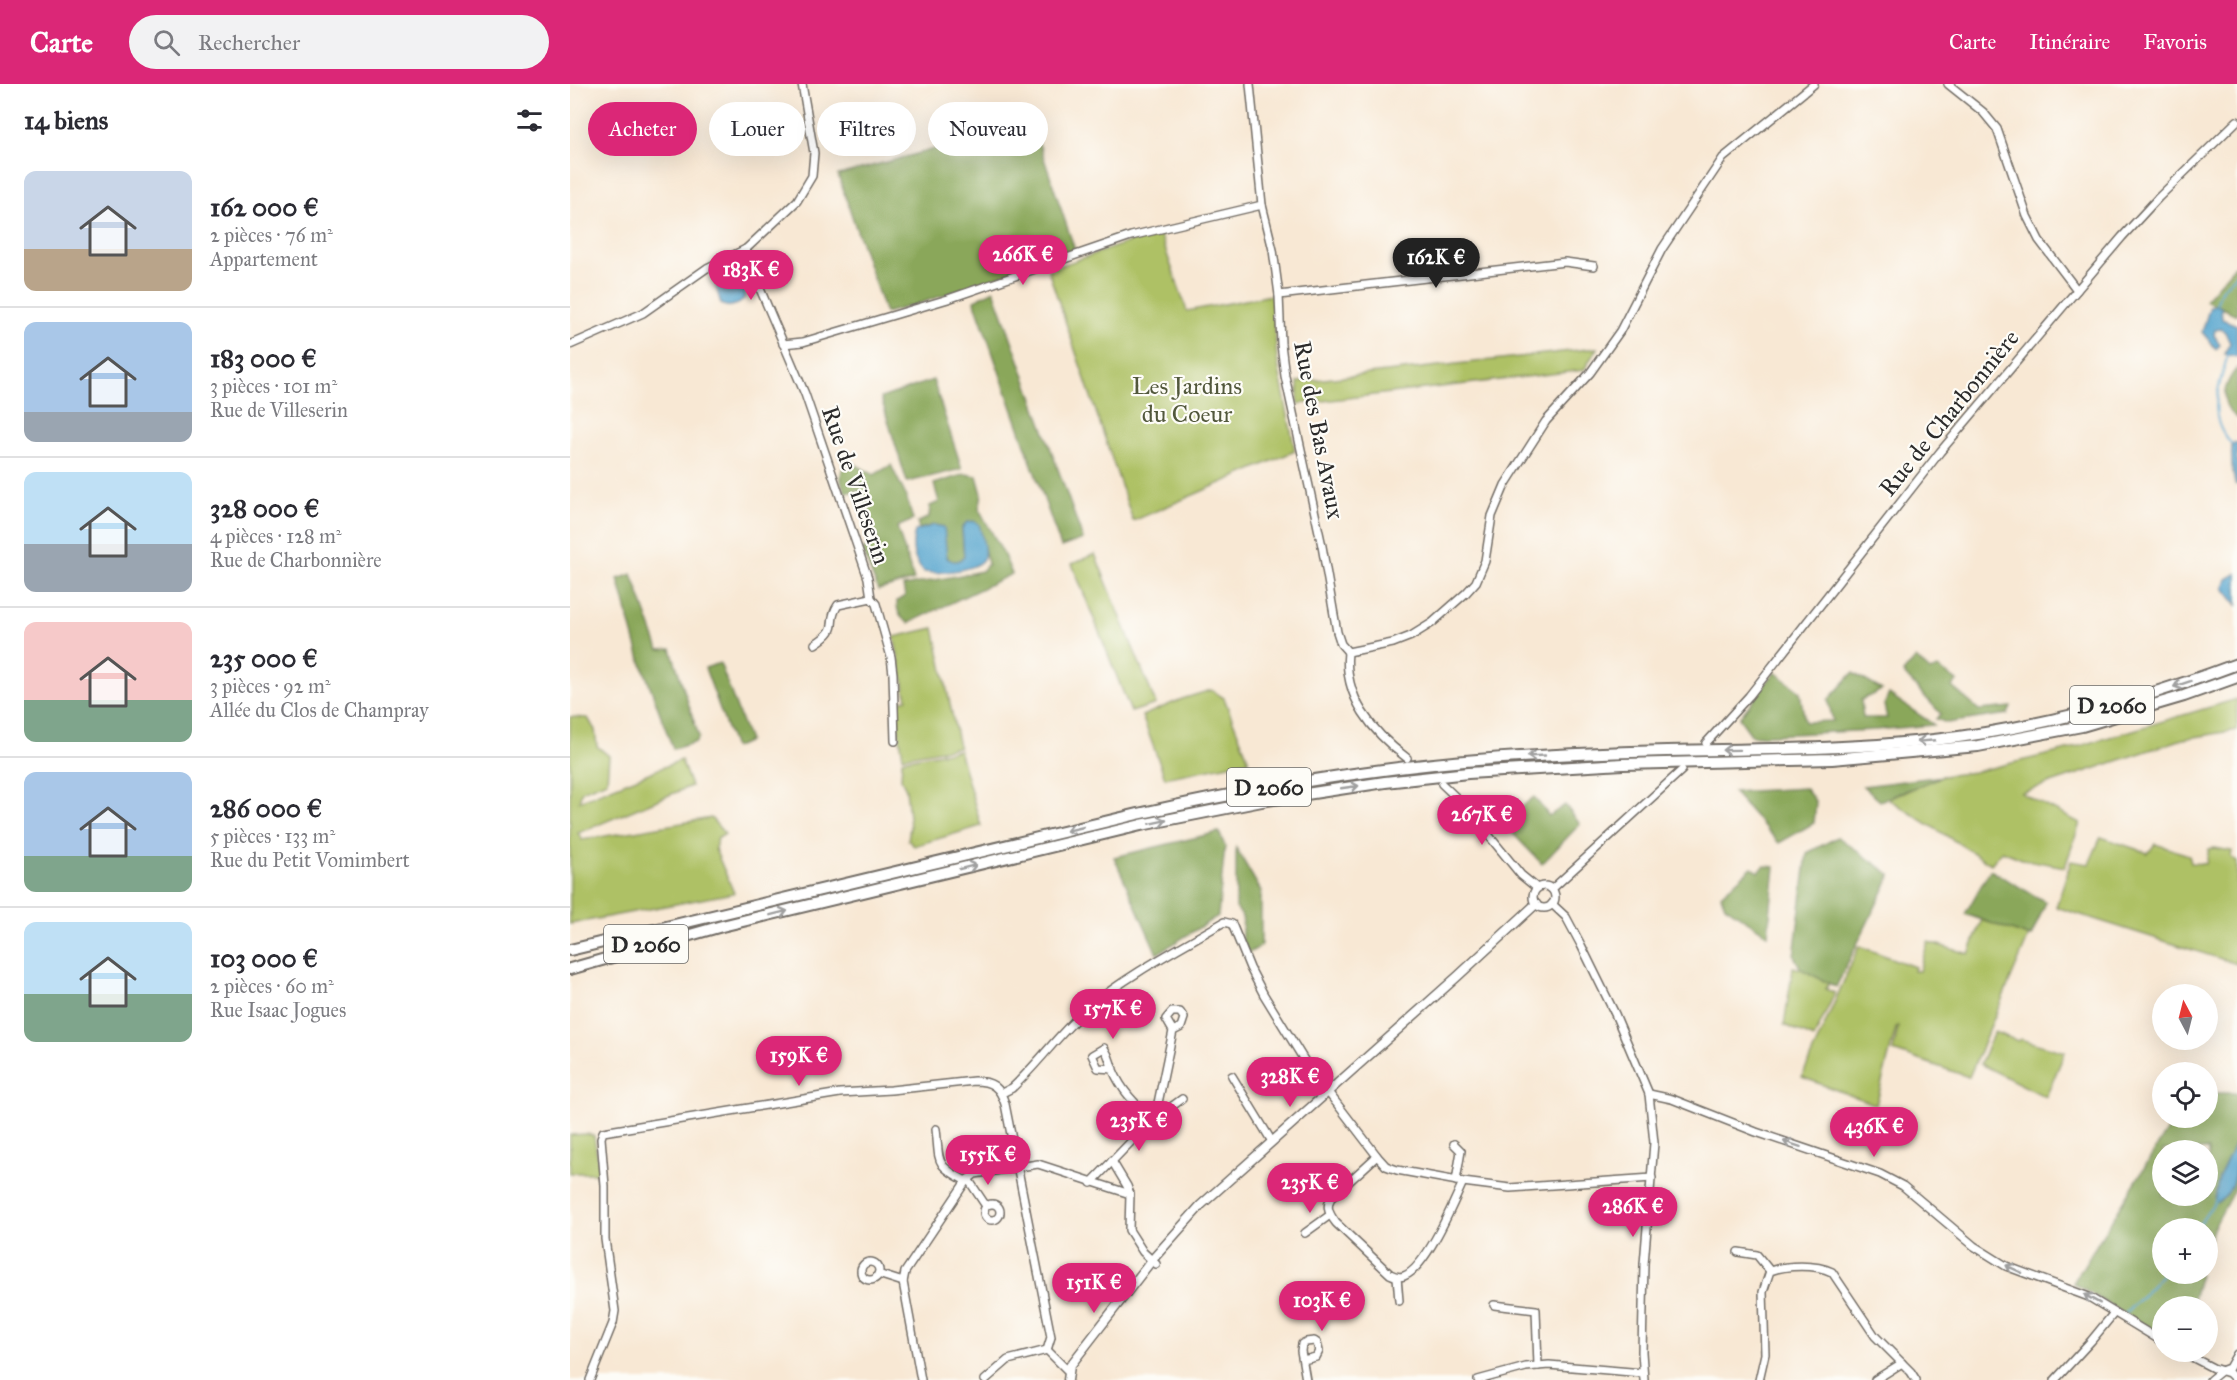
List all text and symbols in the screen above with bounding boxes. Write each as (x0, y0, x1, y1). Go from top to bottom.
search box (129, 15, 549, 69)
text: Carte (30, 25, 93, 60)
icon: search (150, 26, 183, 59)
text: Rechercher (198, 29, 300, 56)
text: Carte (1949, 29, 1996, 55)
text: Itinéraire (2029, 29, 2110, 55)
text: Favoris (2143, 29, 2207, 55)
chip: Acheter (588, 102, 697, 156)
chip: Louer (709, 102, 805, 156)
chip: Filtres (817, 102, 916, 156)
chip: Nouveau (928, 102, 1048, 156)
text: 14 biens (24, 104, 108, 136)
icon: filters (513, 104, 546, 137)
text: 162 000 € (210, 191, 319, 223)
icon: home (72, 195, 144, 267)
text: 2 pièces · 76 m² (210, 223, 333, 247)
pin: 266K € (974, 235, 1072, 286)
pin: 162K € (1387, 238, 1485, 289)
text: 266K € (993, 242, 1054, 266)
text: 162K € (1407, 245, 1465, 269)
text: Appartement (210, 247, 318, 271)
pin: 183K € (702, 250, 800, 301)
text: 183K € (722, 257, 780, 281)
street label: Rue de Charbonnière (1873, 324, 2025, 502)
street label: Rue des Bas Avaux (1287, 338, 1351, 522)
text: 183 000 € (210, 342, 317, 374)
icon: home (72, 346, 144, 418)
park label: Les Jardins du Coeur (1132, 371, 1242, 429)
text: 3 pièces · 101 m² (210, 374, 337, 398)
text: Rue de Villeserin (210, 398, 348, 422)
street label: Rue de Villeserin (815, 402, 897, 568)
text: 328 000 € (210, 492, 319, 524)
icon: home (72, 496, 144, 568)
text: 4 pièces · 128 m² (210, 524, 342, 548)
text: Rue de Charbonnière (210, 548, 382, 572)
text: 235 000 € (210, 642, 318, 674)
icon: home (72, 646, 144, 718)
text: 3 pièces · 92 m² (210, 674, 331, 698)
one-way arrow (2173, 680, 2192, 691)
road number: D 2060 (2070, 686, 2154, 724)
text: Allée du Clos de Champray (210, 698, 429, 722)
one-way arrow (1916, 736, 1936, 747)
one-way arrow (1722, 744, 1742, 755)
one-way arrow (1527, 751, 1547, 762)
road number: D 2060 (1227, 768, 1311, 806)
one-way arrow (1339, 781, 1359, 792)
text: 286 000 € (210, 792, 322, 824)
pin: 267K € (1433, 795, 1531, 846)
icon: home (72, 796, 144, 868)
text: 267K € (1451, 802, 1513, 826)
one-way arrow (1148, 816, 1167, 827)
text: 5 pièces · 133 m² (210, 824, 335, 848)
one-way arrow (1066, 824, 1085, 836)
text: Rue du Petit Vomimbert (210, 848, 410, 872)
one-way arrow (958, 861, 977, 873)
one-way arrow (769, 906, 788, 918)
road number: D 2060 (604, 925, 688, 963)
text: 103 000 € (210, 942, 318, 974)
icon: home (72, 946, 144, 1018)
text: 2 pièces · 60 m² (210, 974, 334, 998)
north arrow (2152, 984, 2218, 1050)
map controls (2152, 984, 2218, 1362)
pin: 157K € (1064, 989, 1162, 1040)
text: 157K € (1084, 996, 1142, 1020)
text: Rue Isaac Jogues (210, 998, 346, 1022)
pin: 159K € (750, 1036, 848, 1087)
text: 159K € (770, 1043, 828, 1067)
pin: 328K € (1241, 1057, 1339, 1108)
button: locate (2152, 1062, 2218, 1128)
text: 328K € (1260, 1064, 1320, 1088)
pin: 235K € (1090, 1101, 1188, 1152)
pin: 436K € (1825, 1107, 1923, 1158)
text: 235K € (1110, 1108, 1168, 1132)
text: 436K € (1844, 1114, 1904, 1138)
pin: 155K € (939, 1135, 1037, 1186)
one-way arrow (1783, 1137, 1802, 1148)
button: layers (2152, 1140, 2218, 1206)
text: 155K € (960, 1142, 1016, 1166)
pin: 235K € (1261, 1163, 1359, 1214)
text: 235K € (1281, 1170, 1339, 1194)
pin: 286K € (1584, 1187, 1682, 1238)
text: 286K € (1602, 1194, 1664, 1218)
button: + (2152, 1218, 2218, 1284)
pin: 151K € (1045, 1263, 1143, 1314)
one-way arrow (2005, 1263, 2023, 1275)
text: 151K € (1066, 1270, 1122, 1294)
pin: 103K € (1273, 1281, 1371, 1332)
text: 103K € (1293, 1288, 1351, 1312)
one-way arrow (2084, 1293, 2101, 1305)
button: − (2152, 1296, 2218, 1362)

